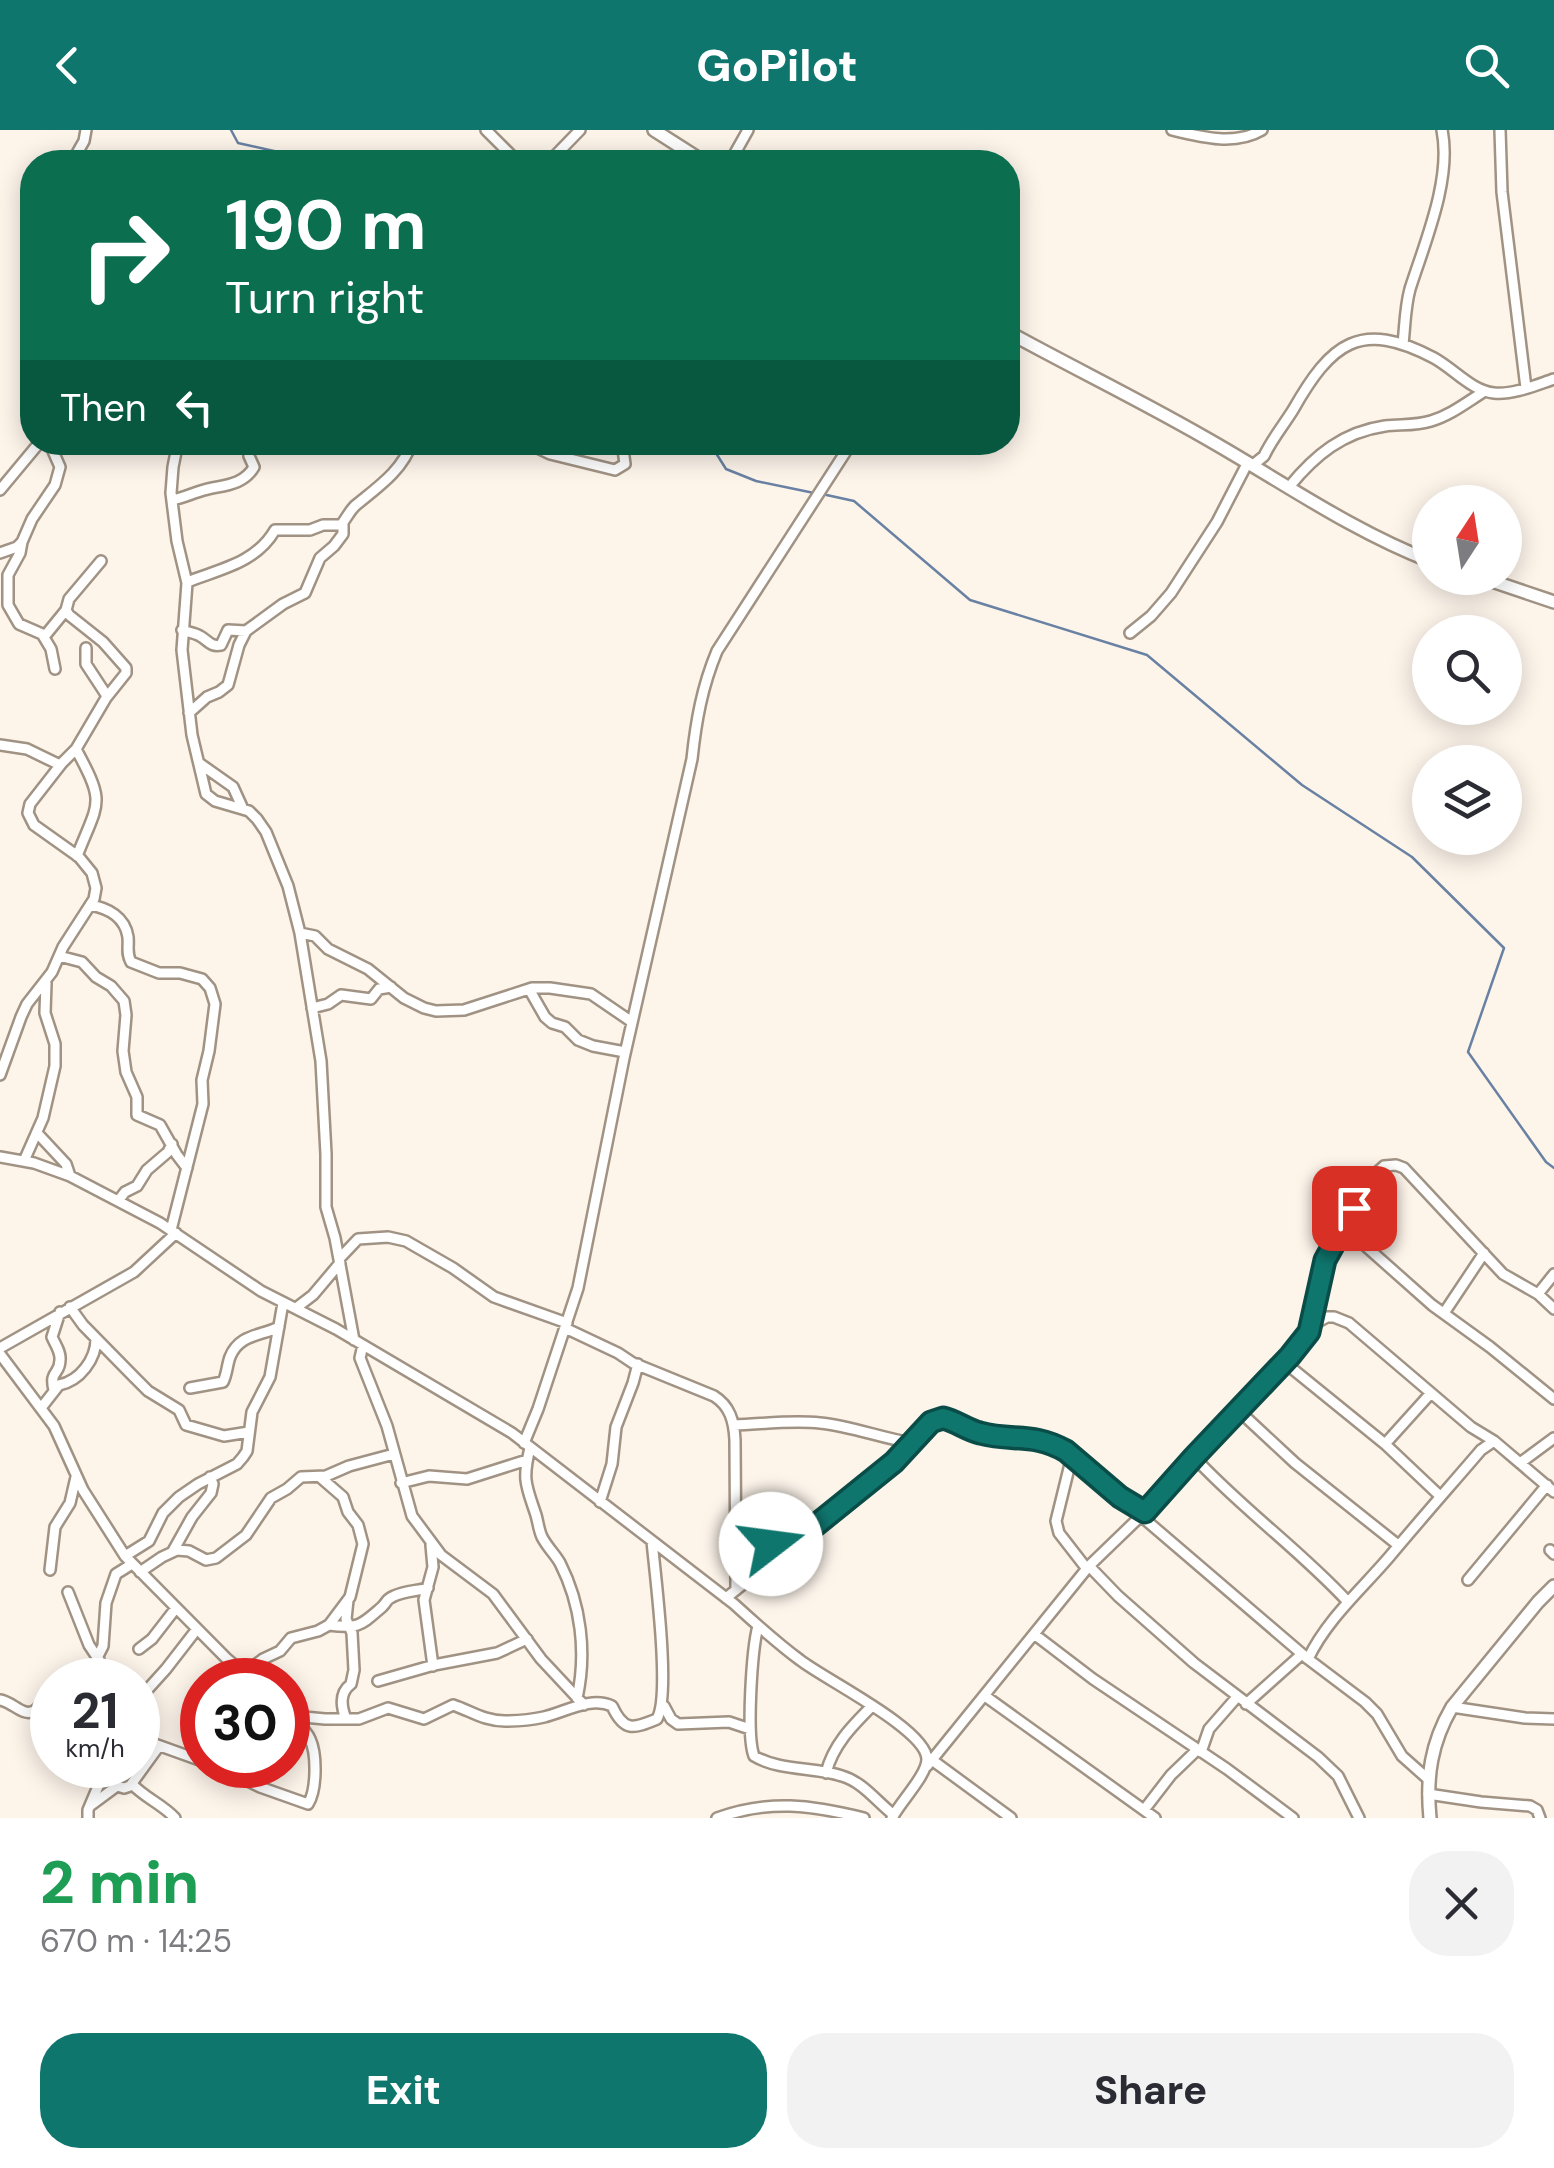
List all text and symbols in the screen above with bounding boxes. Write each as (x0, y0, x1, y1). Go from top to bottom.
text: GoPilot (696, 36, 858, 95)
icon: back (40, 38, 95, 93)
icon: search (1459, 38, 1514, 93)
text: 190 m (225, 180, 427, 271)
icon: right (60, 190, 190, 320)
text: Turn right (225, 268, 424, 327)
icon: left (167, 380, 222, 435)
text: Then (60, 383, 147, 433)
north arrow (1412, 485, 1522, 595)
map controls (1412, 485, 1522, 855)
button: search (1412, 615, 1522, 725)
button: layers (1412, 745, 1522, 855)
pin (1312, 1166, 1397, 1251)
icon: arrive (1327, 1181, 1382, 1236)
position arrow (719, 1492, 823, 1596)
speed limit sign: 30 (180, 1658, 310, 1788)
text: 21 (71, 1678, 119, 1744)
text: km/h (65, 1732, 125, 1765)
text: 2 min (40, 1843, 199, 1922)
button: close (1409, 1851, 1514, 1956)
text: 670 m · 14:25 (40, 1920, 232, 1962)
button: Exit (40, 2033, 767, 2148)
button: Share (787, 2033, 1514, 2148)

